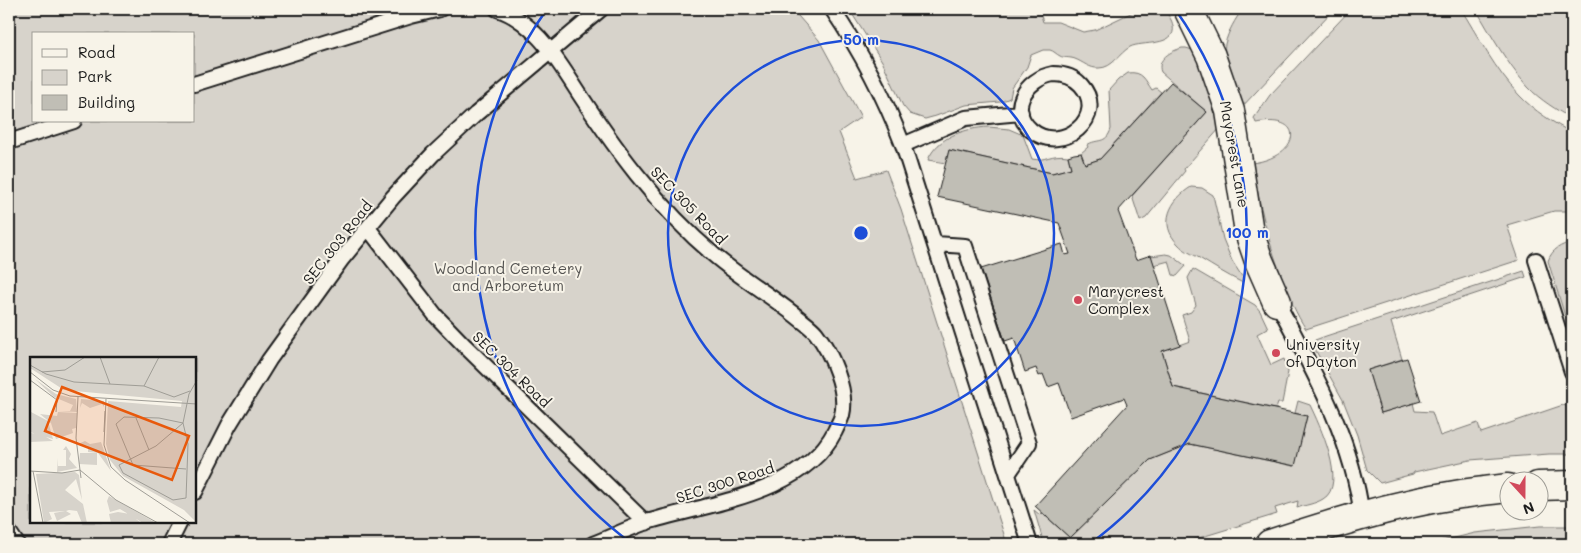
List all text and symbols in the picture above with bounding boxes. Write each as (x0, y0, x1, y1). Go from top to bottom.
text: 50 m (843, 29, 879, 49)
legend (32, 32, 195, 122)
text: Road (78, 42, 115, 62)
text: Park (78, 66, 112, 86)
text: Building (78, 92, 135, 112)
street label: Maycrest Lane (1216, 99, 1254, 209)
street label: SEC 305 Road (647, 162, 731, 248)
street label: SEC 303 Road (298, 196, 376, 288)
text: 100 m (1225, 222, 1269, 242)
centre of rings (852, 224, 870, 242)
park label: Woodland Cemetery and Arboretum (434, 258, 583, 295)
place label: Marycrest Complex (1088, 281, 1164, 318)
marker: Marycrest Complex (1072, 294, 1084, 306)
street label: SEC 304 Road (469, 327, 555, 411)
place label: University of Dayton (1286, 334, 1360, 371)
marker: University of Dayton (1270, 347, 1282, 359)
inset map (30, 357, 196, 523)
street label: SEC 300 Road (673, 457, 777, 507)
north arrow (1498, 470, 1548, 520)
text: N (1520, 498, 1537, 519)

